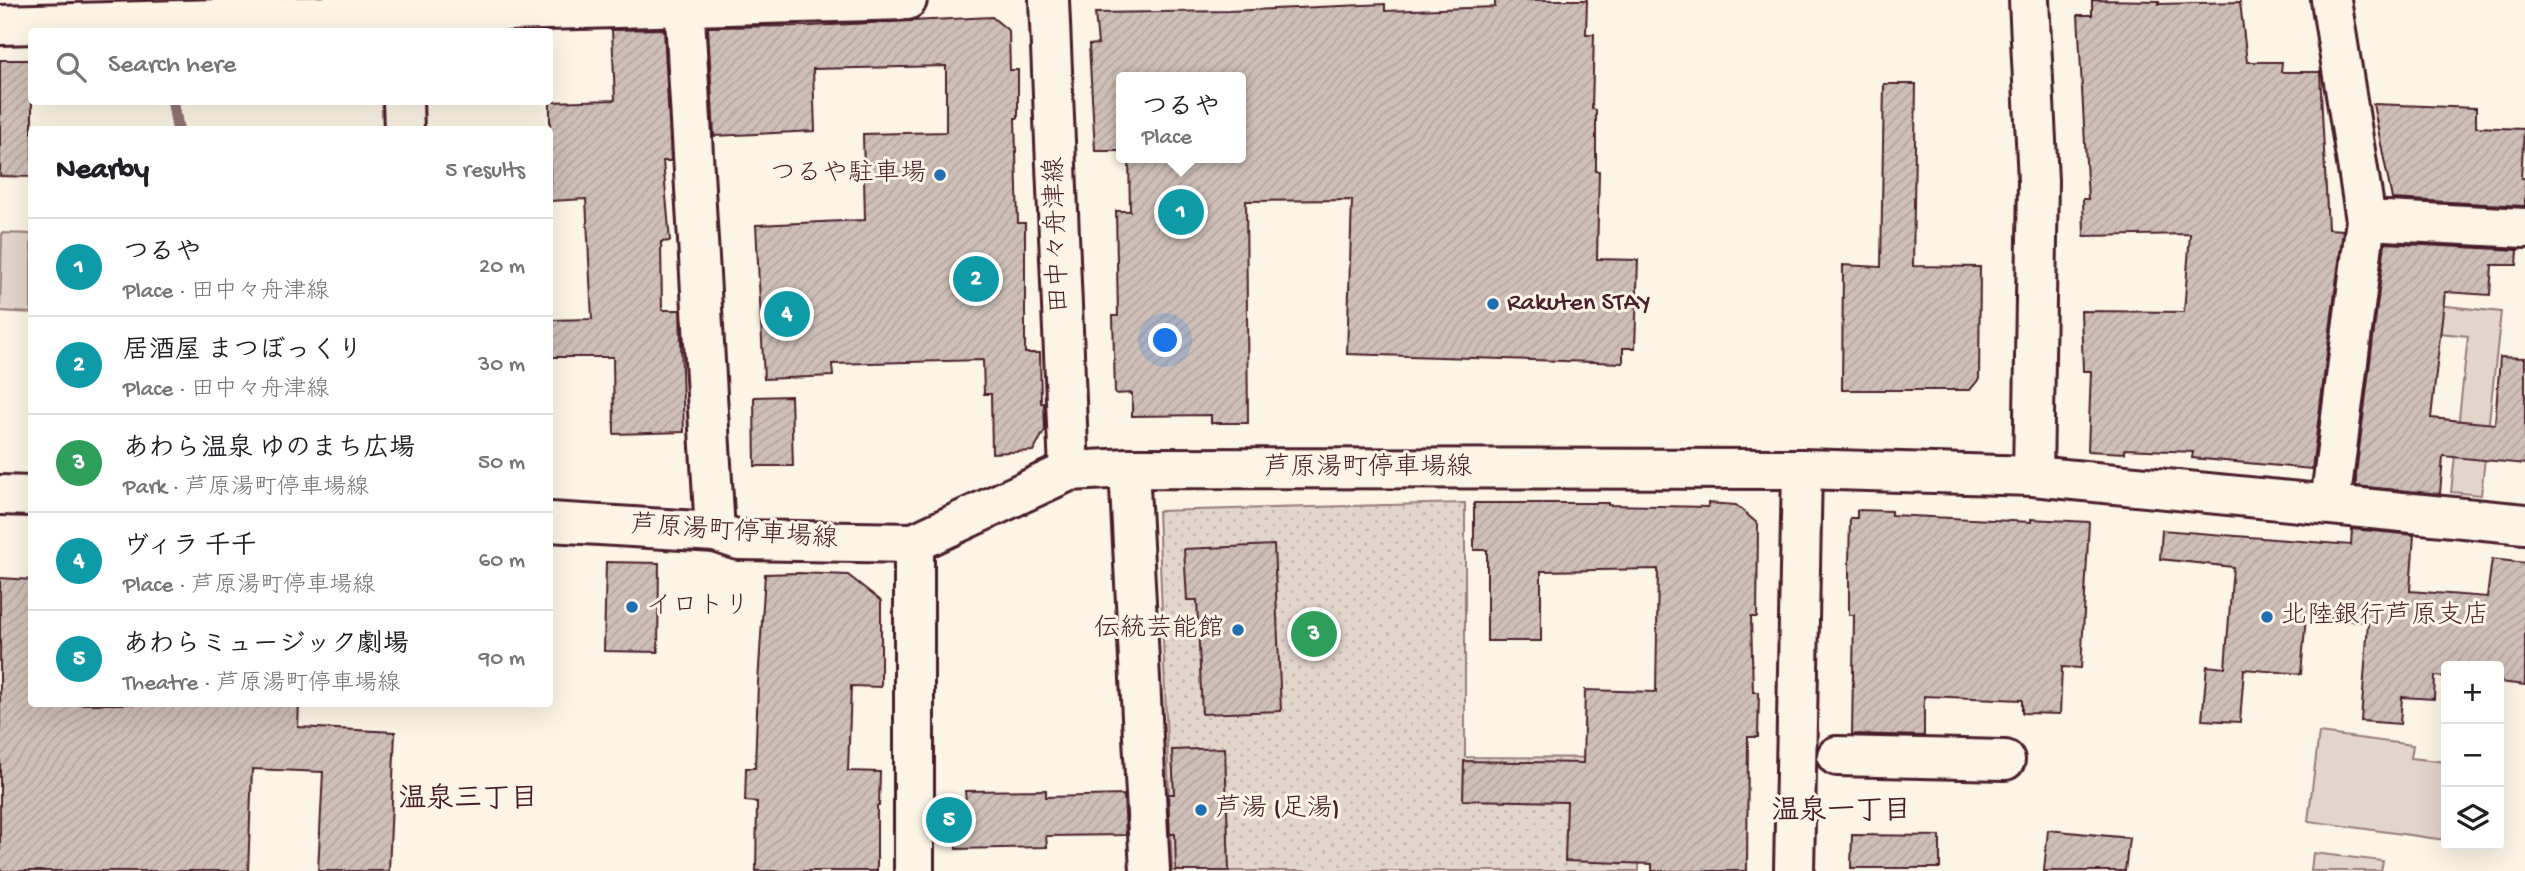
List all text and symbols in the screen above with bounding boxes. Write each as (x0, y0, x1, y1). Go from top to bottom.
search box (28, 28, 553, 105)
icon: search (52, 48, 90, 86)
text: Search here (108, 51, 236, 82)
popup (1116, 72, 1246, 163)
text: つるや (1142, 94, 1220, 125)
text: Place (1142, 125, 1192, 152)
text: Nearby (56, 154, 149, 189)
street label: 田中々舟津線 (1039, 156, 1077, 314)
text: 5 results (445, 158, 525, 185)
place label: つるや駐車場 (770, 159, 926, 191)
marker: つるや駐車場 (932, 167, 948, 183)
pin: 1 (1158, 186, 1204, 238)
text: つるや (123, 239, 202, 270)
pin: 2 (953, 253, 999, 305)
text: 1 (74, 254, 84, 281)
text: 20 m (479, 254, 525, 281)
text: Place · 田中々舟津線 (123, 279, 329, 306)
pin: 4 (764, 288, 810, 340)
place label: Rakuten STAY (1507, 289, 1651, 320)
marker: Rakuten STAY (1485, 296, 1501, 312)
your location (1148, 323, 1182, 357)
text: 居酒屋 まつぼっくり (123, 337, 363, 368)
text: 2 (73, 352, 85, 379)
text: 30 m (478, 352, 525, 379)
text: Place · 田中々舟津線 (123, 377, 329, 404)
text: あわら温泉 ゆのまち広場 (123, 435, 415, 466)
text: 3 (73, 450, 85, 477)
text: 50 m (478, 450, 525, 477)
street label: 芦原湯町停車場線 (1264, 452, 1472, 485)
text: Park · 芦原湯町停車場線 (123, 475, 369, 502)
street label: 芦原湯町停車場線 (629, 509, 839, 557)
text: ヴィラ 千千 (123, 533, 257, 564)
text: 4 (74, 548, 84, 575)
text: 60 m (479, 548, 525, 575)
text: Place · 芦原湯町停車場線 (123, 573, 375, 600)
place label: イロトリ (646, 592, 750, 623)
marker: イロトリ (624, 599, 640, 615)
place label: 北陸銀行芦原支店 (2281, 600, 2489, 633)
pin: 3 (1291, 608, 1337, 660)
marker: 北陸銀行芦原支店 (2259, 609, 2275, 625)
place label: 伝統芸能館 (1094, 614, 1224, 646)
marker: 伝統芸能館 (1230, 622, 1246, 638)
text: あわらミュージック劇場 (123, 631, 409, 662)
text: 5 (73, 646, 85, 673)
text: 90 m (479, 646, 525, 673)
map controls (2441, 661, 2504, 850)
button: + (2441, 661, 2504, 724)
text: Theatre · 芦原湯町停車場線 (123, 671, 400, 698)
button: − (2441, 724, 2504, 787)
district label: 温泉三丁目 (398, 782, 538, 817)
button: layers (2441, 787, 2504, 850)
place label: 芦湯 (足湯) (1215, 793, 1340, 826)
pin: 5 (926, 794, 972, 846)
district label: 温泉一丁目 (1771, 794, 1911, 829)
marker: 芦湯 (足湯) (1193, 802, 1209, 818)

